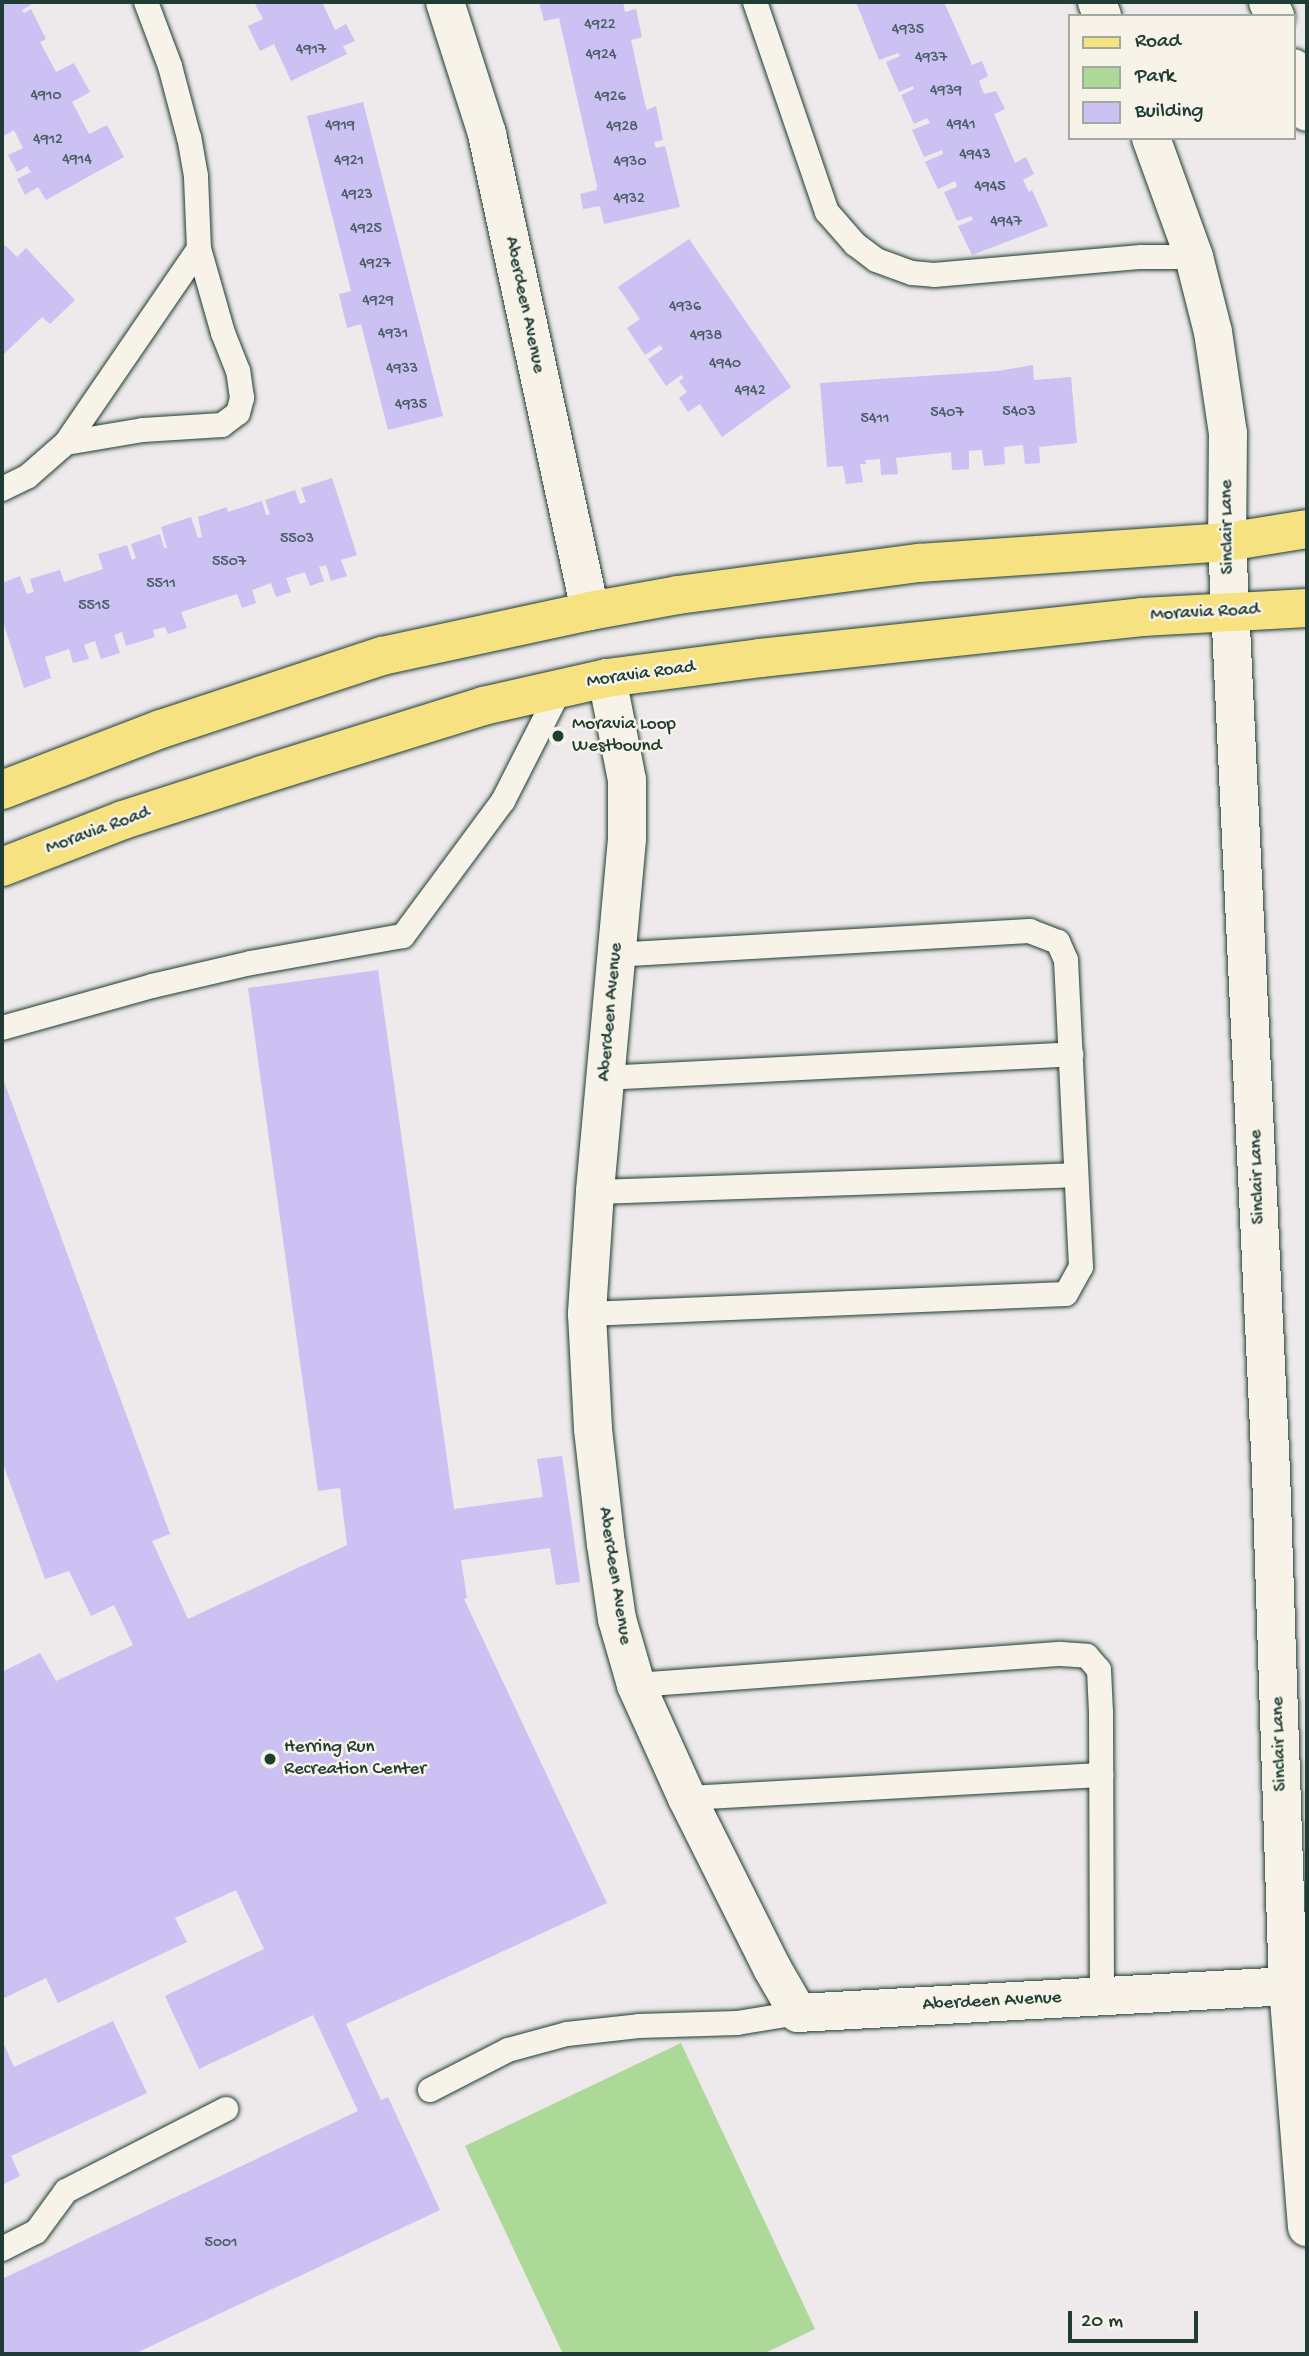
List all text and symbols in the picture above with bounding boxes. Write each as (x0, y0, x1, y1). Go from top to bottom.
legend (1068, 14, 1295, 140)
house number: 4922 (584, 16, 616, 36)
house number: 4935 (892, 21, 924, 41)
text: Road (1135, 30, 1181, 55)
house number: 4917 (296, 41, 326, 61)
house number: 4924 (586, 46, 616, 66)
house number: 4937 (915, 49, 947, 69)
text: Park (1135, 65, 1175, 90)
house number: 4939 (930, 82, 962, 102)
house number: 4910 (30, 87, 62, 107)
house number: 4926 (594, 88, 626, 108)
text: Building (1135, 100, 1204, 125)
house number: 4941 (946, 116, 976, 136)
house number: 4919 (325, 117, 355, 137)
house number: 4928 (606, 118, 638, 138)
house number: 4912 (33, 131, 63, 151)
house number: 4943 (959, 146, 991, 166)
house number: 4914 (62, 151, 92, 171)
house number: 4921 (334, 152, 364, 172)
house number: 4930 (614, 153, 646, 173)
house number: 4945 (974, 178, 1006, 198)
house number: 4923 (341, 186, 373, 206)
house number: 4932 (613, 190, 645, 210)
house number: 4947 (990, 213, 1022, 233)
house number: 4925 (350, 220, 382, 240)
street label: Aberdeen Avenue (498, 235, 550, 375)
house number: 4927 (359, 255, 391, 275)
house number: 4929 (362, 292, 394, 312)
house number: 4936 (669, 298, 701, 318)
house number: 4931 (378, 325, 408, 345)
house number: 4938 (690, 327, 722, 347)
house number: 4940 (709, 355, 741, 375)
house number: 4933 (386, 360, 418, 380)
house number: 4942 (734, 382, 765, 402)
house number: 4935 (395, 396, 427, 416)
house number: 5403 (1002, 403, 1036, 423)
house number: 5407 (930, 404, 964, 424)
house number: 5411 (861, 410, 889, 430)
street label: Sinclair Lane (1216, 479, 1240, 575)
house number: 5503 (280, 530, 314, 550)
house number: 5507 (212, 553, 246, 573)
house number: 5511 (146, 575, 176, 595)
house number: 5515 (78, 597, 110, 617)
street label: Moravia Road (1150, 599, 1260, 627)
street label: Moravia Road (585, 656, 697, 694)
place label: Moravia Loop Westbound (572, 714, 676, 758)
marker: Moravia Loop Westbound (550, 728, 566, 744)
street label: Moravia Road (43, 802, 153, 860)
street label: Aberdeen Avenue (594, 942, 628, 1082)
street label: Sinclair Lane (1245, 1129, 1271, 1225)
street label: Aberdeen Avenue (592, 1505, 636, 1647)
street label: Sinclair Lane (1267, 1696, 1293, 1792)
place label: Herring Run Recreation Center (284, 1737, 426, 1781)
marker: Herring Run Recreation Center (262, 1751, 278, 1767)
street label: Aberdeen Avenue (922, 1987, 1062, 2017)
house number: 5001 (204, 2234, 238, 2254)
scale bar (1071, 2296, 1200, 2340)
text: 20 m (1081, 2310, 1123, 2335)

